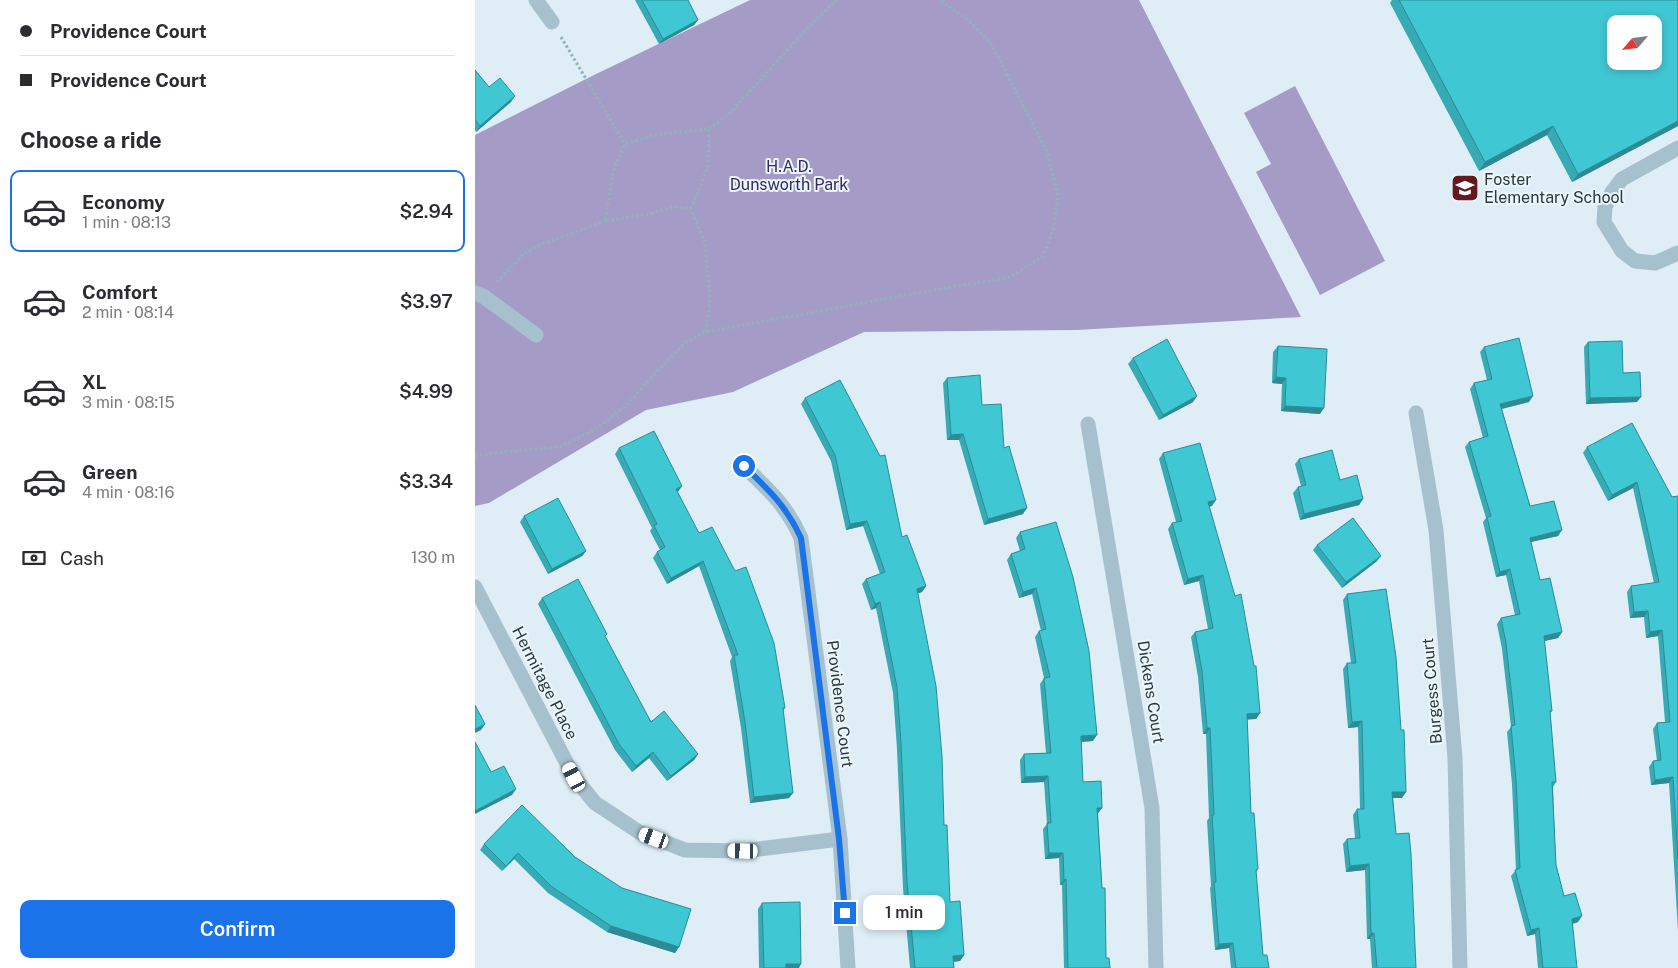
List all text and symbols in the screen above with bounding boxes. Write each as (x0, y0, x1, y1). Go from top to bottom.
north arrow (1607, 15, 1663, 70)
map controls (1607, 15, 1662, 70)
text: Providence Court (50, 20, 207, 42)
text: Providence Court (50, 69, 207, 91)
text: Choose a ride (20, 127, 162, 153)
park label: H.A.D. Dunsworth Park (730, 157, 848, 194)
place label: Foster Elementary School (1484, 170, 1625, 207)
school or university icon: Foster Elementary School (1450, 173, 1480, 203)
icon: car (22, 189, 67, 234)
text: Economy (82, 191, 165, 213)
text: $2.94 (399, 200, 453, 222)
text: 1 min · 08:13 (82, 213, 171, 232)
icon: car (22, 279, 67, 324)
text: Comfort (82, 281, 158, 303)
text: $3.97 (400, 290, 453, 312)
text: 2 min · 08:14 (82, 303, 174, 322)
icon: car (22, 369, 67, 414)
text: XL (82, 371, 107, 393)
text: $4.99 (399, 380, 453, 402)
text: 3 min · 08:15 (82, 393, 175, 412)
route start (733, 455, 755, 477)
icon: car (22, 459, 67, 504)
text: Green (82, 461, 137, 483)
text: $3.34 (399, 470, 453, 492)
text: 4 min · 08:16 (82, 483, 175, 502)
icon: cash (20, 544, 48, 572)
text: Cash (60, 547, 104, 569)
text: 130 m (411, 548, 455, 567)
street label: Hermitage Place (508, 623, 582, 743)
street label: Burgess Court (1418, 637, 1446, 745)
street label: Providence Court (823, 639, 857, 769)
street label: Dickens Court (1133, 639, 1169, 745)
car (560, 760, 587, 794)
car (637, 826, 670, 850)
car (727, 843, 758, 859)
callout: 1 min (863, 896, 945, 930)
button: Confirm (20, 900, 455, 958)
route end (834, 902, 856, 924)
text: 1 min (885, 903, 923, 922)

